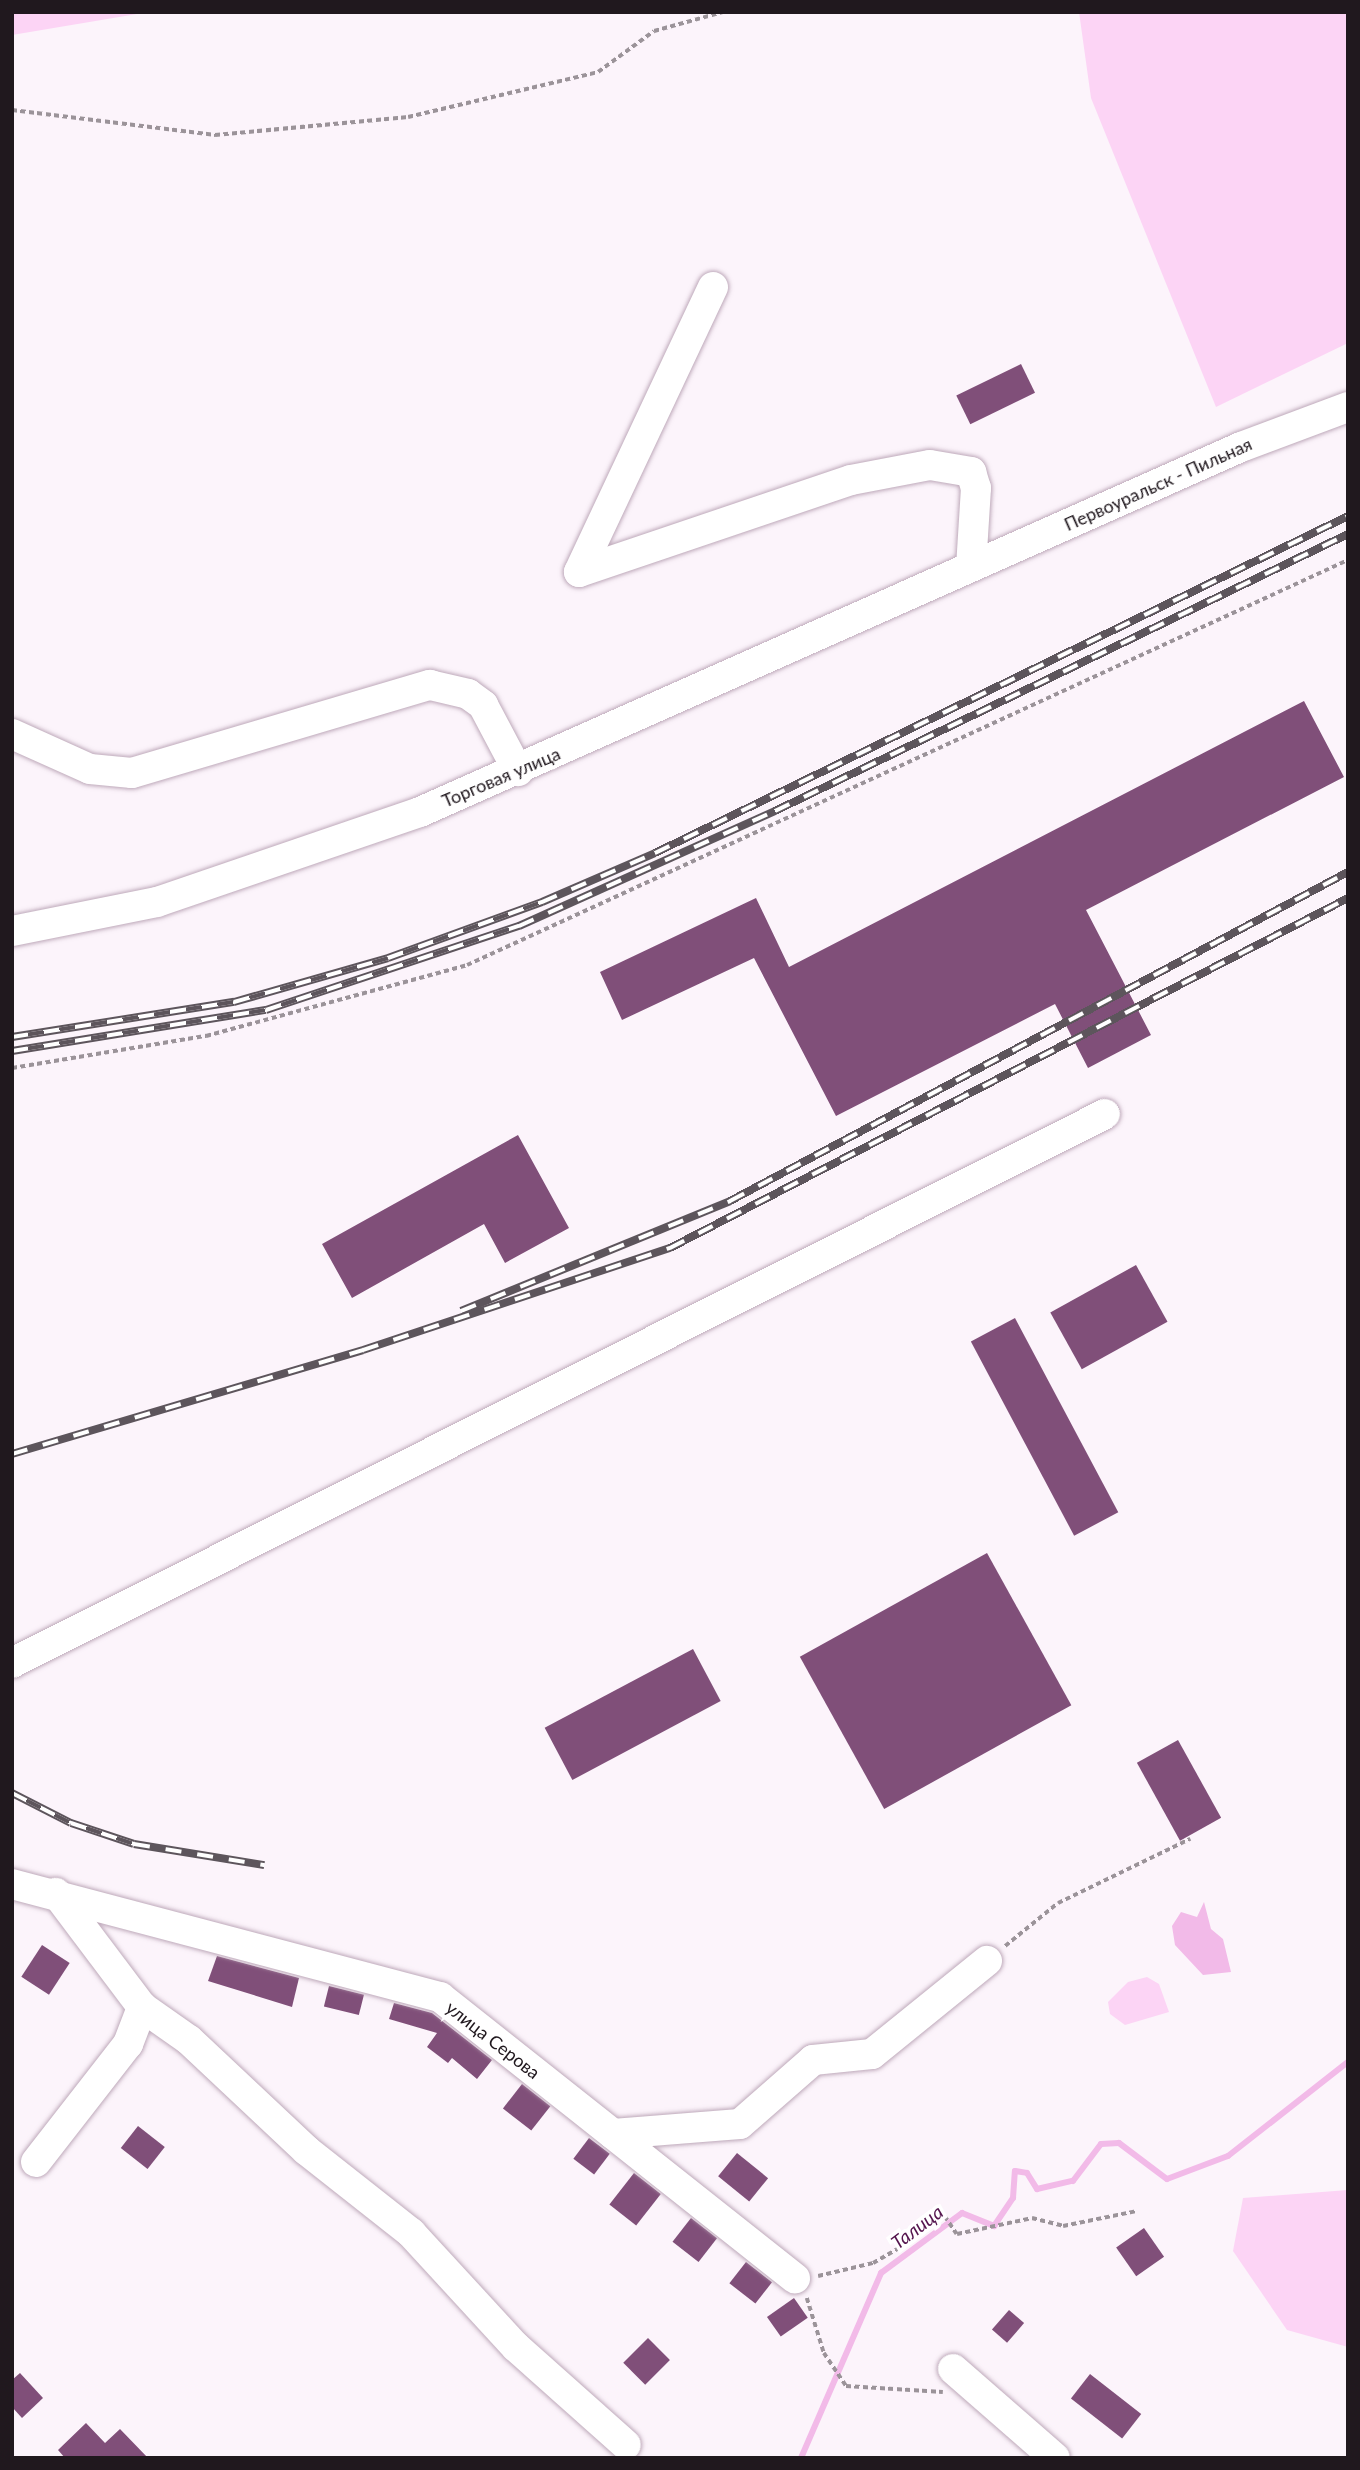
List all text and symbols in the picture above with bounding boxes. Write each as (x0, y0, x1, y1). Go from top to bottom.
street label: Первоуральск - Пильная (1061, 433, 1255, 535)
street label: Торговая улица (439, 742, 563, 812)
street label: улица Серова (442, 1997, 544, 2083)
water label: Талица (887, 2200, 947, 2254)

